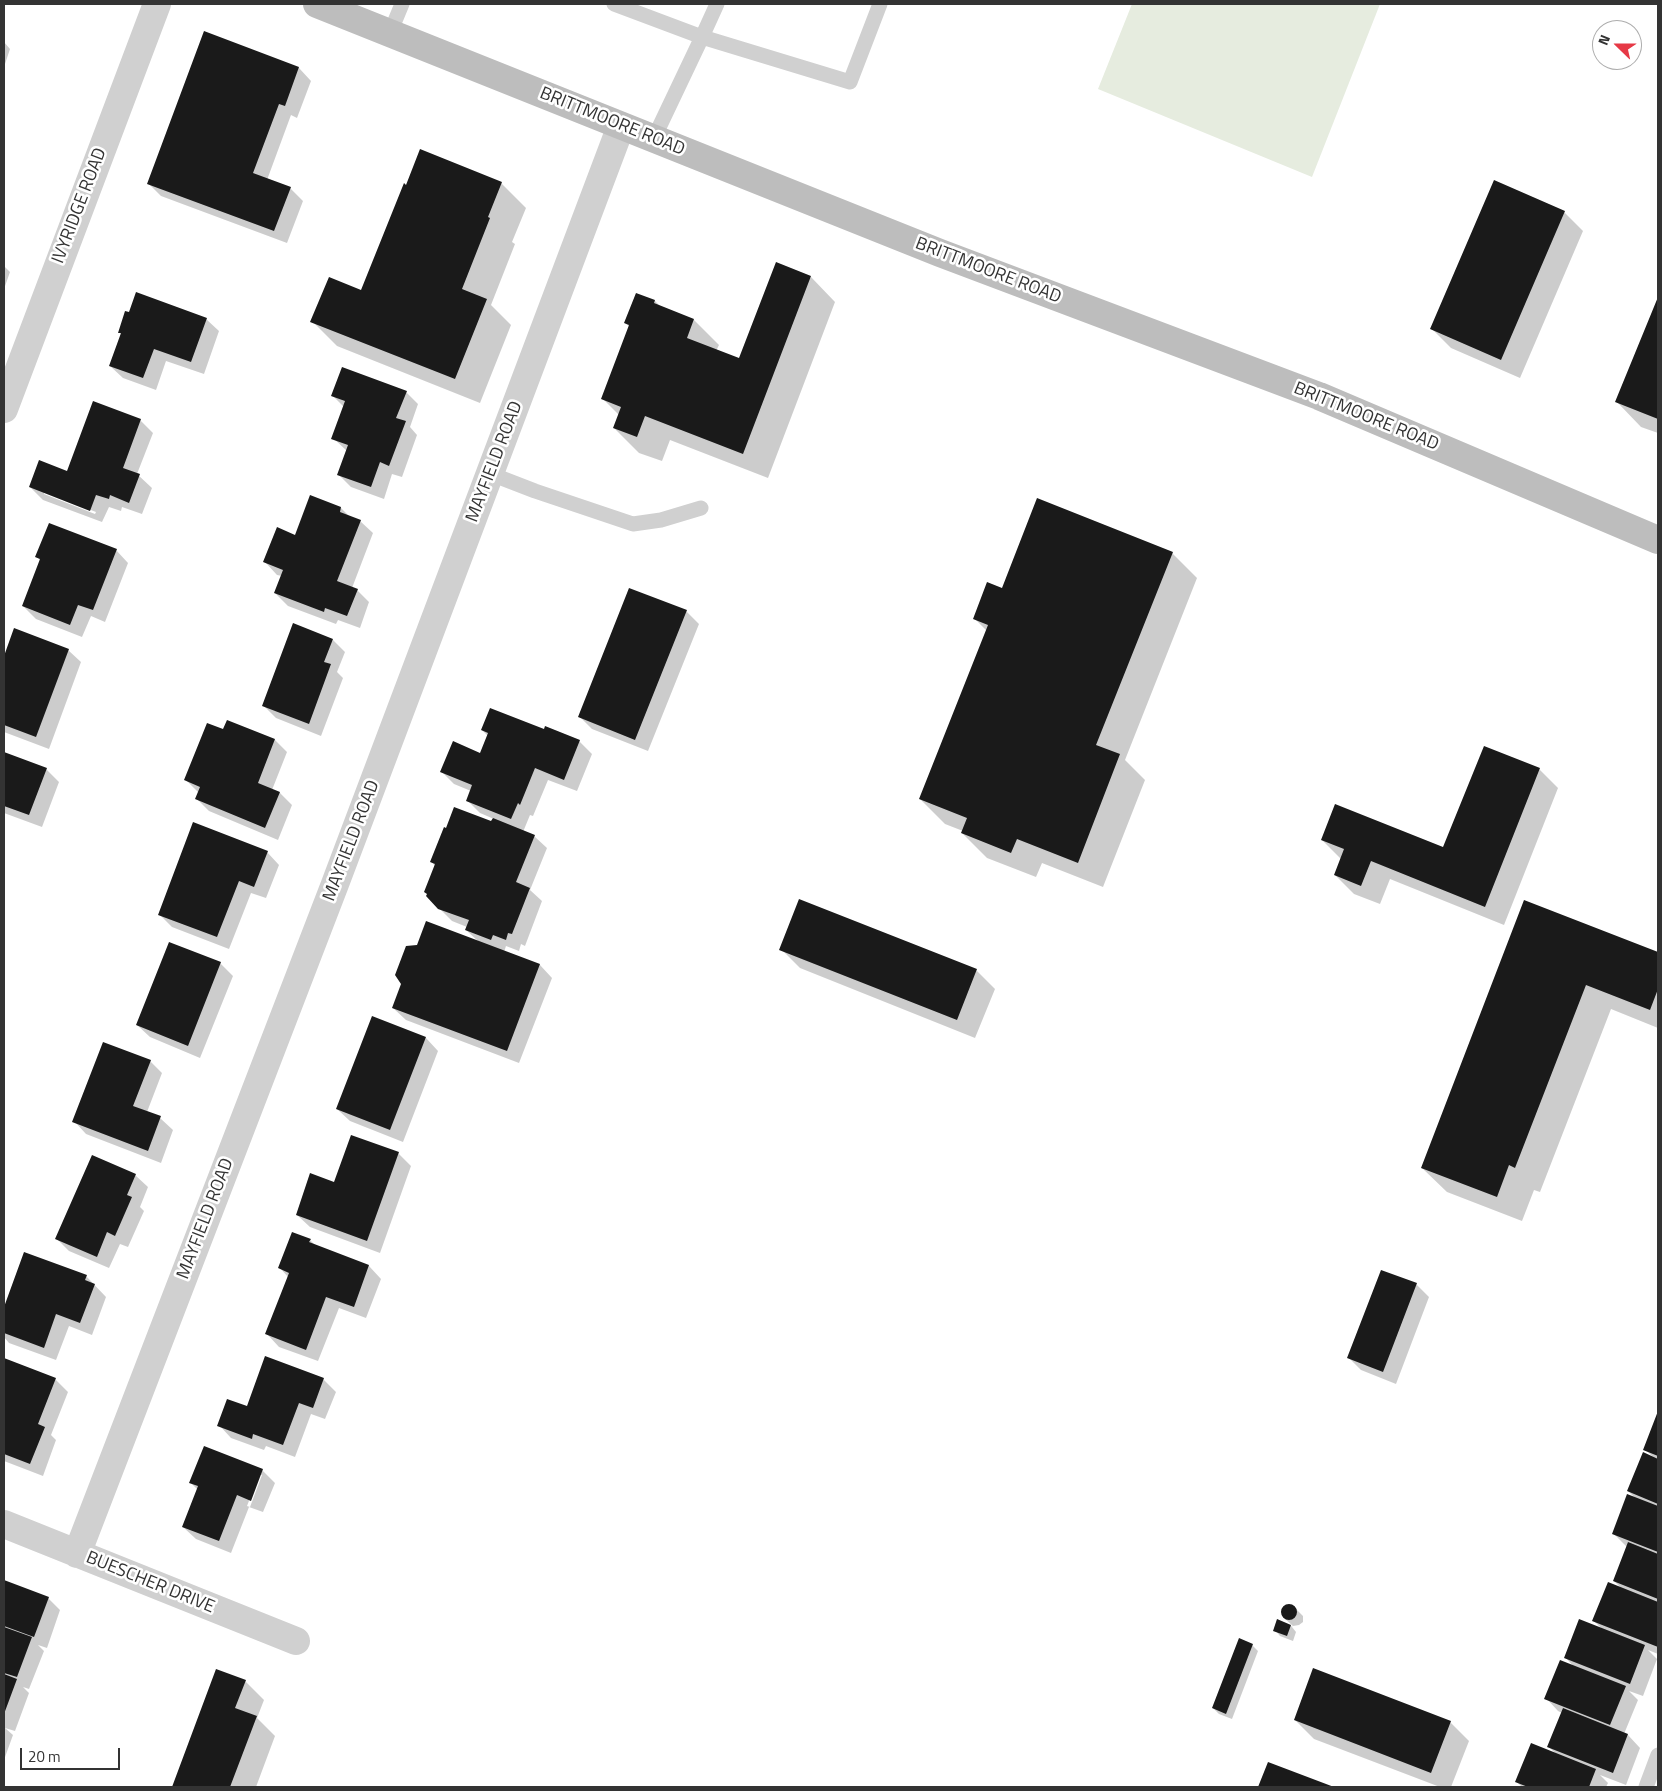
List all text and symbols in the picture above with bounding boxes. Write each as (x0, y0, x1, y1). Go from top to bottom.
north arrow (1592, 20, 1642, 70)
text: N (1592, 31, 1615, 48)
street label: BRITTMOORE ROAD (536, 83, 688, 161)
street label: IVYRIDGE ROAD (48, 145, 112, 267)
street label: BRITTMOORE ROAD (912, 233, 1064, 309)
street label: BRITTMOORE ROAD (1290, 378, 1442, 456)
street label: MAYFIELD ROAD (462, 398, 528, 526)
street label: MAYFIELD ROAD (319, 777, 385, 905)
street label: MAYFIELD ROAD (173, 1155, 239, 1283)
street label: BUESCHER DRIVE (83, 1547, 217, 1619)
scale bar (22, 1738, 122, 1770)
text: 20 m (28, 1745, 61, 1768)

